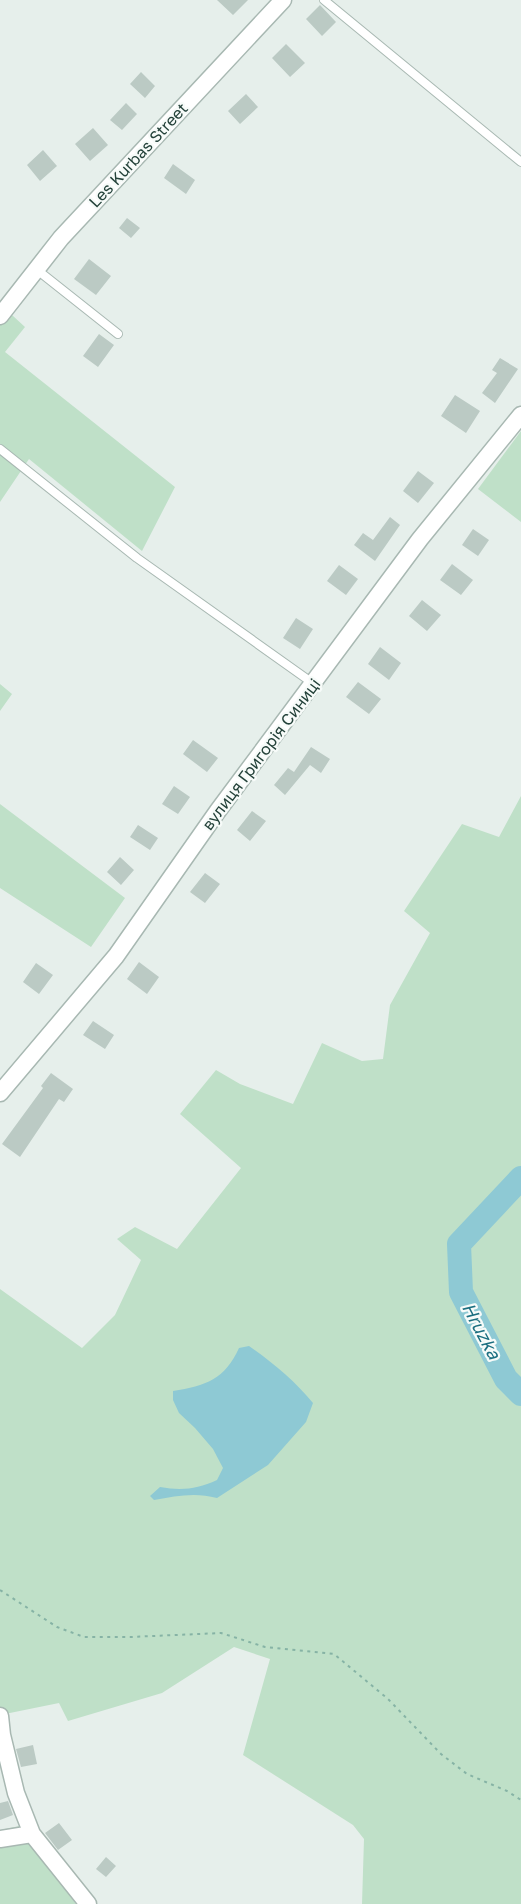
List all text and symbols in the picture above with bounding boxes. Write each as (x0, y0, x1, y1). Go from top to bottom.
street label: Les Kurbas Street (84, 98, 192, 212)
street label: вулиця Григорія Синиці (197, 674, 325, 834)
water label: Hruzka (458, 1298, 506, 1363)

